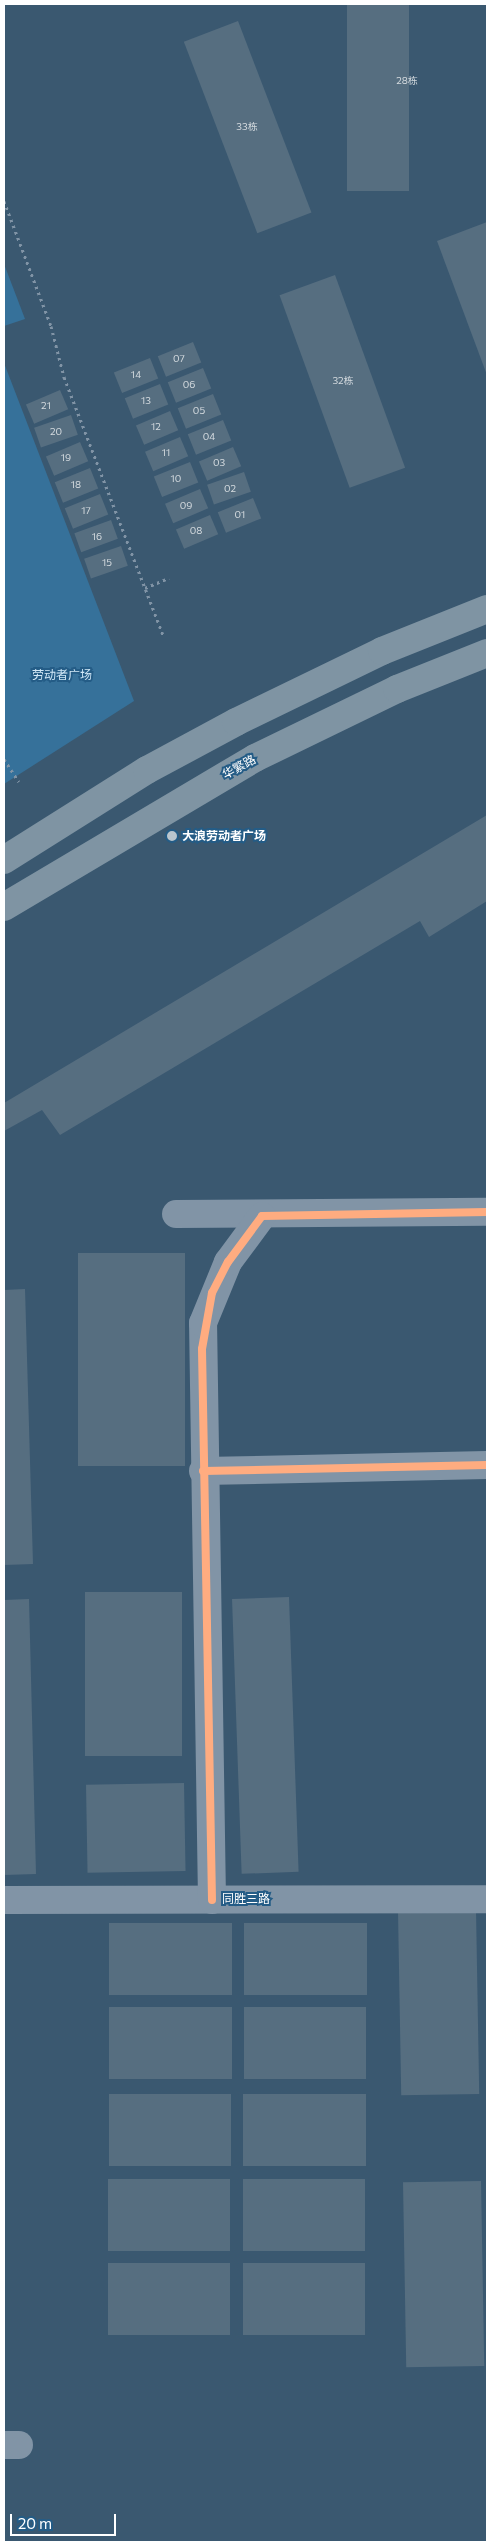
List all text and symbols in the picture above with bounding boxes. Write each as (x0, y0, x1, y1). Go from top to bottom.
house number: 28栋 (396, 75, 418, 87)
house number: 33栋 (236, 121, 258, 133)
house number: 07 (173, 353, 185, 365)
house number: 14 (131, 369, 141, 381)
house number: 32栋 (332, 375, 354, 387)
house number: 06 (183, 379, 195, 391)
house number: 13 (141, 395, 151, 407)
house number: 21 (41, 400, 51, 412)
house number: 05 (193, 405, 205, 417)
house number: 12 (151, 421, 161, 433)
house number: 20 (50, 426, 62, 438)
house number: 04 (203, 431, 215, 443)
house number: 11 (162, 447, 170, 459)
house number: 19 (61, 452, 71, 464)
house number: 03 (213, 457, 225, 469)
house number: 10 (171, 473, 181, 485)
house number: 18 (71, 479, 81, 491)
house number: 02 (224, 483, 236, 495)
house number: 09 (180, 500, 192, 512)
house number: 17 (81, 505, 91, 517)
house number: 01 (235, 509, 245, 521)
house number: 08 (190, 525, 202, 537)
house number: 16 (92, 531, 102, 543)
house number: 15 (102, 557, 112, 569)
park label: 劳动者广场 (32, 668, 92, 682)
street label: 华繁路 (220, 752, 258, 782)
place label: 大浪劳动者广场 (182, 829, 266, 843)
marker: 大浪劳动者广场 (166, 830, 178, 842)
street label: 同胜三路 (222, 1892, 270, 1906)
scale bar (12, 2504, 119, 2536)
text: 20 m (18, 2514, 52, 2532)

